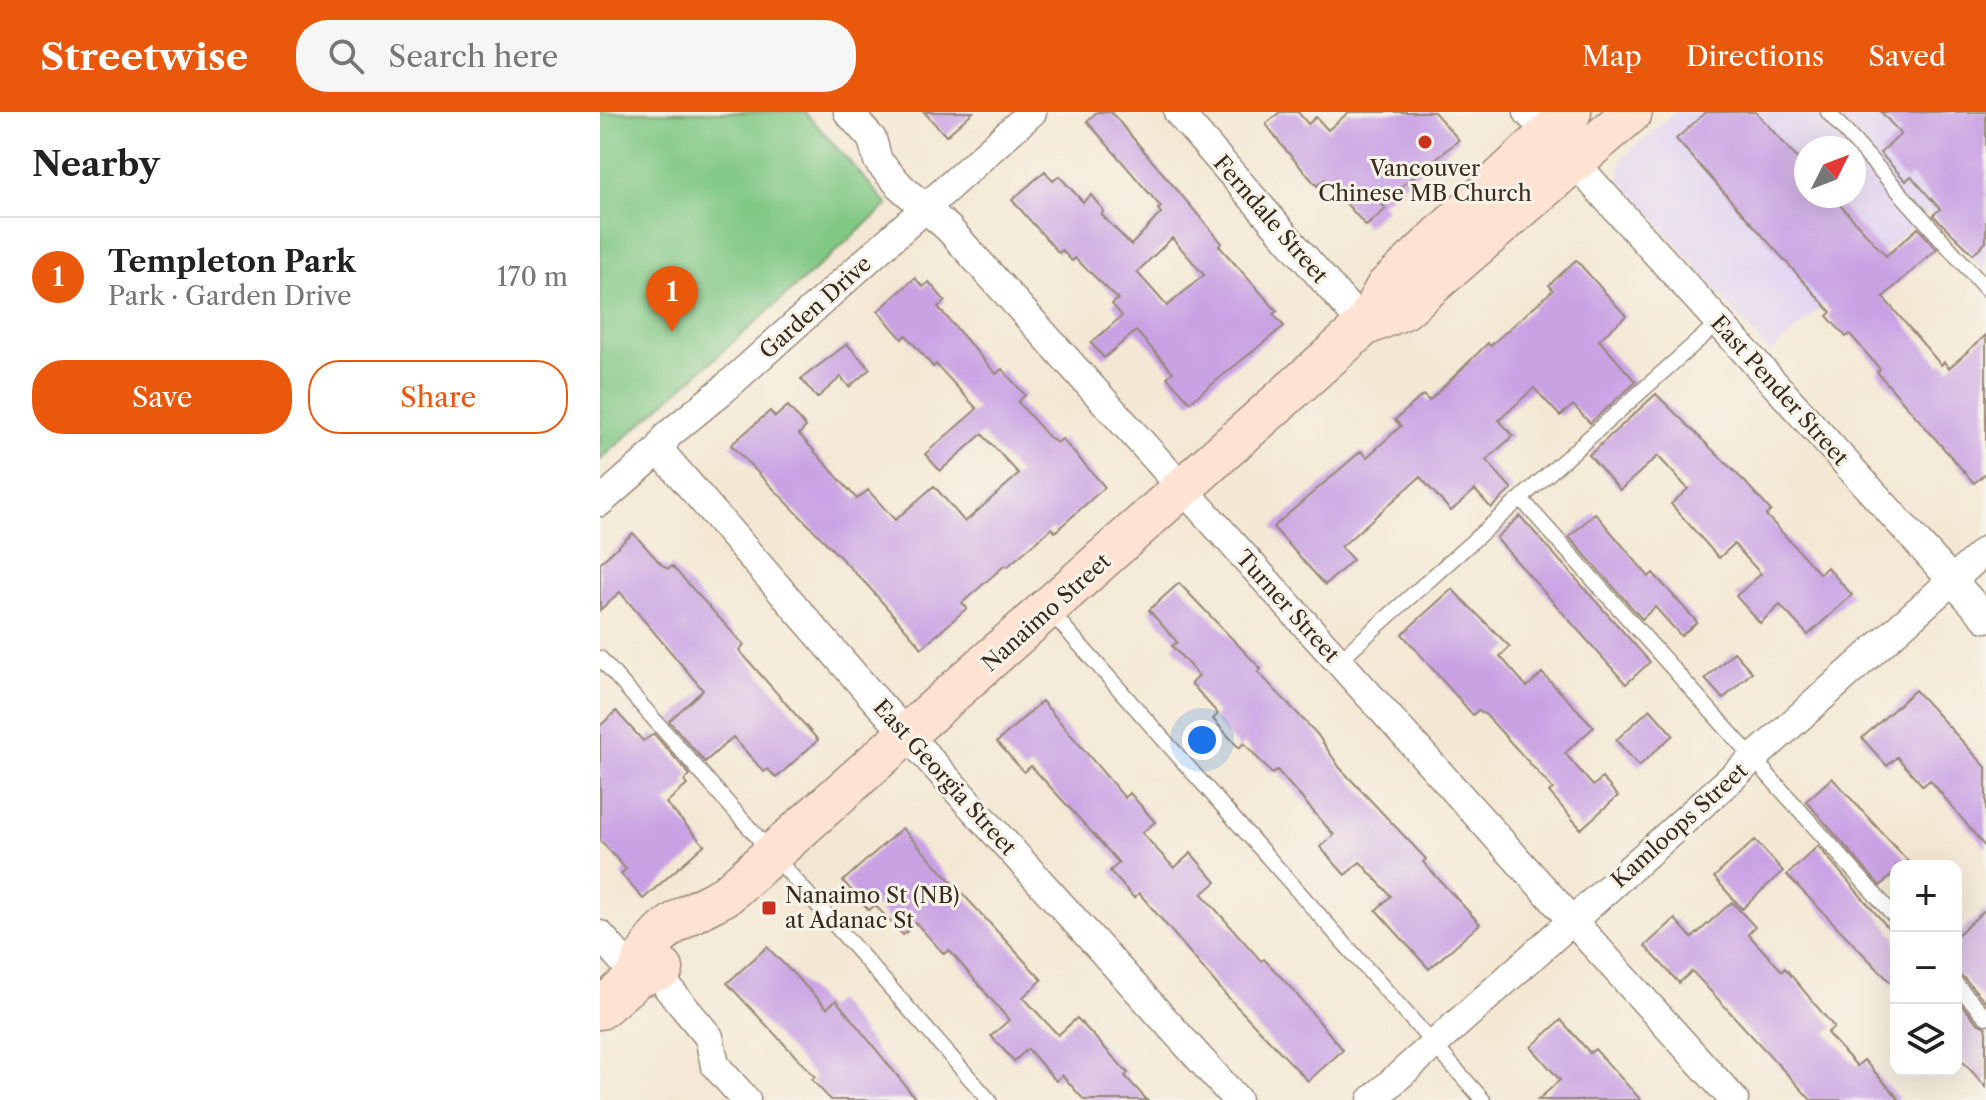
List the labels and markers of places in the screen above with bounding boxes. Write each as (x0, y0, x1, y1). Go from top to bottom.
marker: Vancouver Chinese MB Church (1416, 133, 1434, 151)
place label: Vancouver Chinese MB Church (1318, 155, 1532, 207)
pin: 1 (646, 266, 698, 332)
place label: Nanaimo St (NB) at Adanac St (785, 882, 960, 934)
marker: Nanaimo St (NB) at Adanac St (760, 899, 778, 917)

